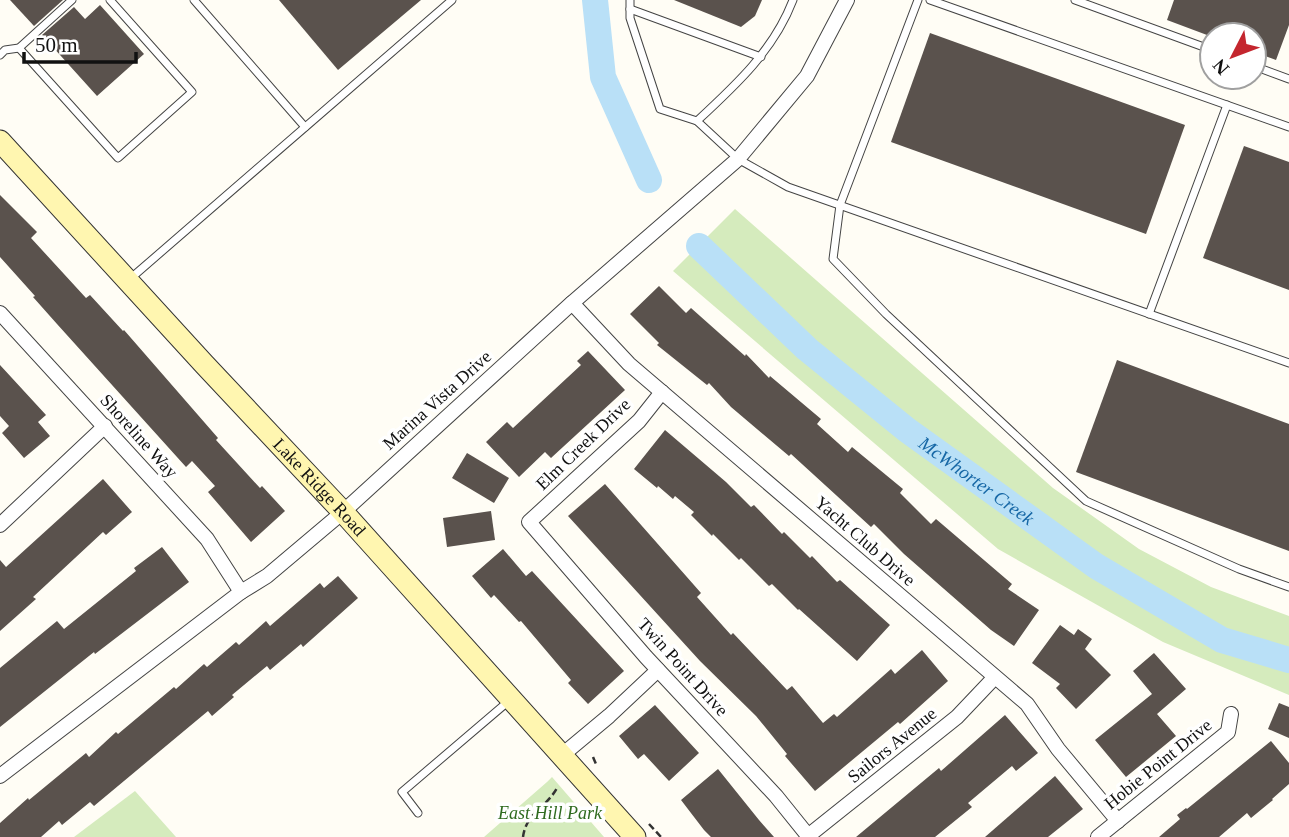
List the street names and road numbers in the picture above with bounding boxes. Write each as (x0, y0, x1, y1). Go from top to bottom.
street label: Marina Vista Drive (379, 346, 495, 454)
street label: Shoreline Way (96, 390, 182, 482)
street label: Elm Creek Drive (532, 394, 634, 494)
street label: Lake Ridge Road (269, 434, 370, 540)
street label: Yacht Club Drive (811, 492, 919, 590)
street label: Twin Point Drive (634, 614, 732, 720)
street label: Sailors Avenue (844, 703, 940, 787)
street label: Hobie Point Drive (1100, 715, 1216, 813)

